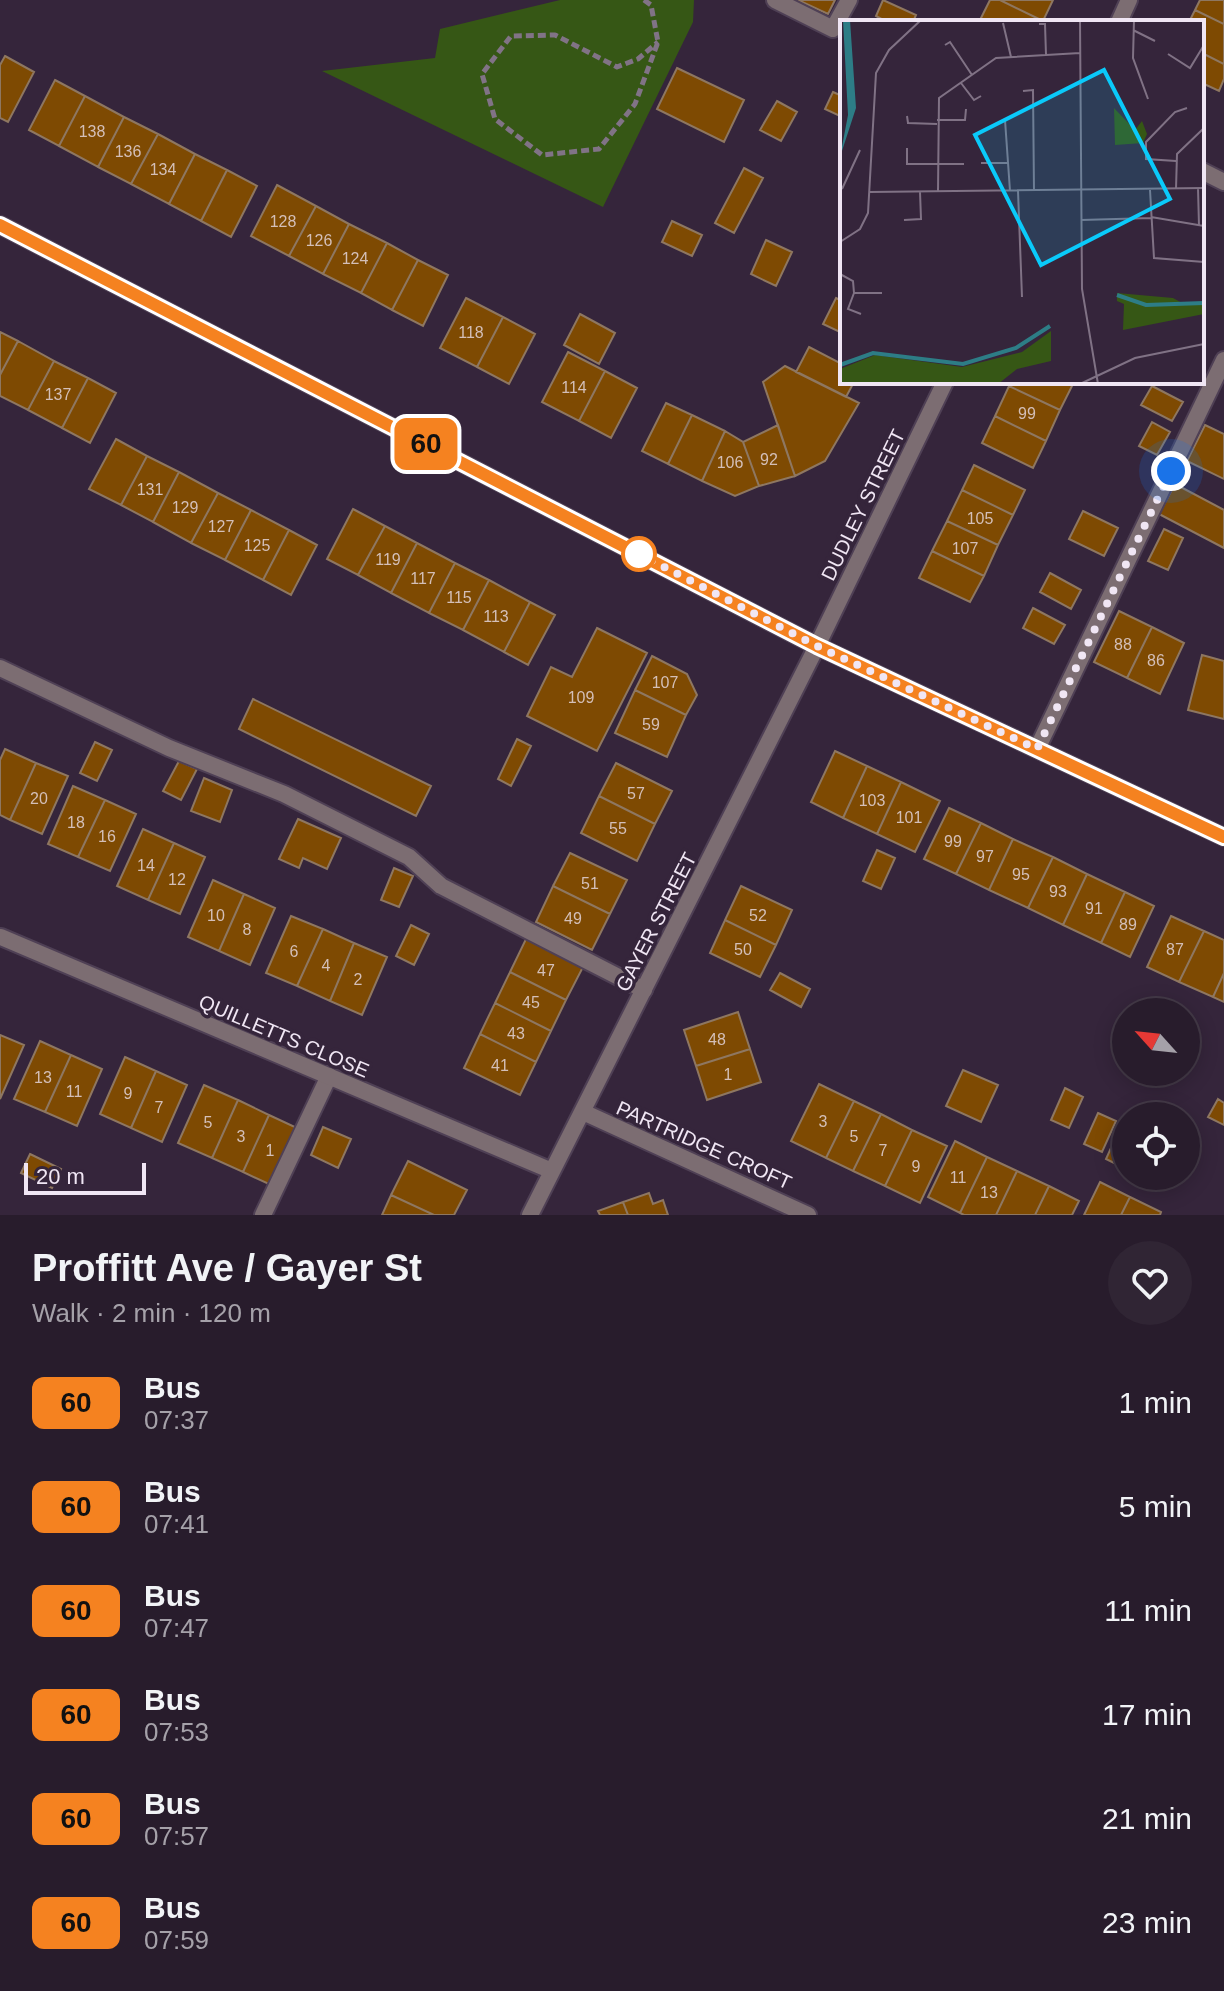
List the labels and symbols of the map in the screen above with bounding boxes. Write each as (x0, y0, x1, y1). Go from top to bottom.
inset map (840, 20, 1204, 384)
house number: 138 (79, 123, 105, 140)
house number: 136 (115, 143, 141, 160)
house number: 134 (150, 161, 176, 178)
house number: 128 (270, 213, 296, 230)
house number: 126 (306, 232, 332, 249)
house number: 124 (342, 250, 368, 267)
house number: 118 (458, 324, 484, 341)
house number: 114 (561, 379, 587, 396)
house number: 137 (45, 386, 71, 403)
house number: 99 (1018, 405, 1036, 422)
line badge: 60 (390, 418, 462, 470)
street label: DUDLEY STREET (817, 426, 909, 584)
house number: 92 (760, 451, 778, 468)
your location (1151, 451, 1191, 491)
house number: 106 (717, 454, 743, 471)
house number: 131 (137, 481, 163, 498)
house number: 129 (172, 499, 198, 516)
house number: 105 (967, 510, 993, 527)
house number: 127 (208, 518, 234, 535)
house number: 125 (244, 537, 270, 554)
unlabelled marker (622, 537, 656, 571)
house number: 107 (952, 540, 978, 557)
house number: 119 (375, 551, 401, 568)
house number: 117 (410, 570, 436, 587)
house number: 115 (446, 589, 472, 606)
house number: 113 (483, 608, 509, 625)
house number: 88 (1114, 636, 1132, 653)
house number: 86 (1147, 652, 1165, 669)
house number: 107 (652, 674, 678, 691)
house number: 109 (568, 689, 594, 706)
house number: 59 (642, 716, 660, 733)
house number: 57 (627, 785, 645, 802)
house number: 20 (30, 790, 48, 807)
house number: 103 (859, 792, 885, 809)
house number: 101 (896, 809, 922, 826)
house number: 18 (67, 814, 85, 831)
house number: 55 (609, 820, 627, 837)
house number: 16 (98, 828, 116, 845)
house number: 99 (944, 833, 962, 850)
house number: 97 (976, 848, 994, 865)
street label: GAYER STREET (611, 849, 701, 995)
house number: 14 (137, 857, 155, 874)
house number: 95 (1012, 866, 1030, 883)
house number: 12 (168, 871, 186, 888)
house number: 51 (581, 875, 599, 892)
house number: 93 (1049, 883, 1067, 900)
house number: 91 (1085, 900, 1103, 917)
house number: 10 (207, 907, 225, 924)
house number: 52 (749, 907, 767, 924)
house number: 49 (564, 910, 582, 927)
house number: 89 (1119, 916, 1137, 933)
house number: 8 (243, 921, 252, 938)
house number: 50 (734, 941, 752, 958)
house number: 87 (1166, 941, 1184, 958)
house number: 6 (290, 943, 299, 960)
house number: 4 (322, 957, 331, 974)
house number: 47 (537, 962, 555, 979)
house number: 2 (354, 971, 363, 988)
street label: QUILLETTS CLOSE (196, 990, 372, 1082)
house number: 45 (522, 994, 540, 1011)
north arrow (1112, 998, 1200, 1086)
house number: 43 (507, 1025, 525, 1042)
house number: 48 (708, 1031, 726, 1048)
house number: 41 (491, 1057, 509, 1074)
house number: 1 (724, 1066, 733, 1083)
house number: 13 (34, 1069, 52, 1086)
house number: 11 (66, 1083, 82, 1100)
house number: 9 (124, 1085, 133, 1102)
street label: PARTRIDGE CROFT (613, 1096, 795, 1194)
house number: 7 (155, 1099, 164, 1116)
house number: 3 (819, 1113, 828, 1130)
house number: 5 (204, 1114, 213, 1131)
house number: 3 (237, 1128, 246, 1145)
house number: 5 (850, 1128, 859, 1145)
house number: 1 (266, 1142, 275, 1159)
house number: 7 (879, 1142, 888, 1159)
house number: 9 (912, 1158, 921, 1175)
scale bar (24, 1159, 146, 1195)
house number: 11 (950, 1169, 966, 1186)
house number: 13 (980, 1184, 998, 1201)

